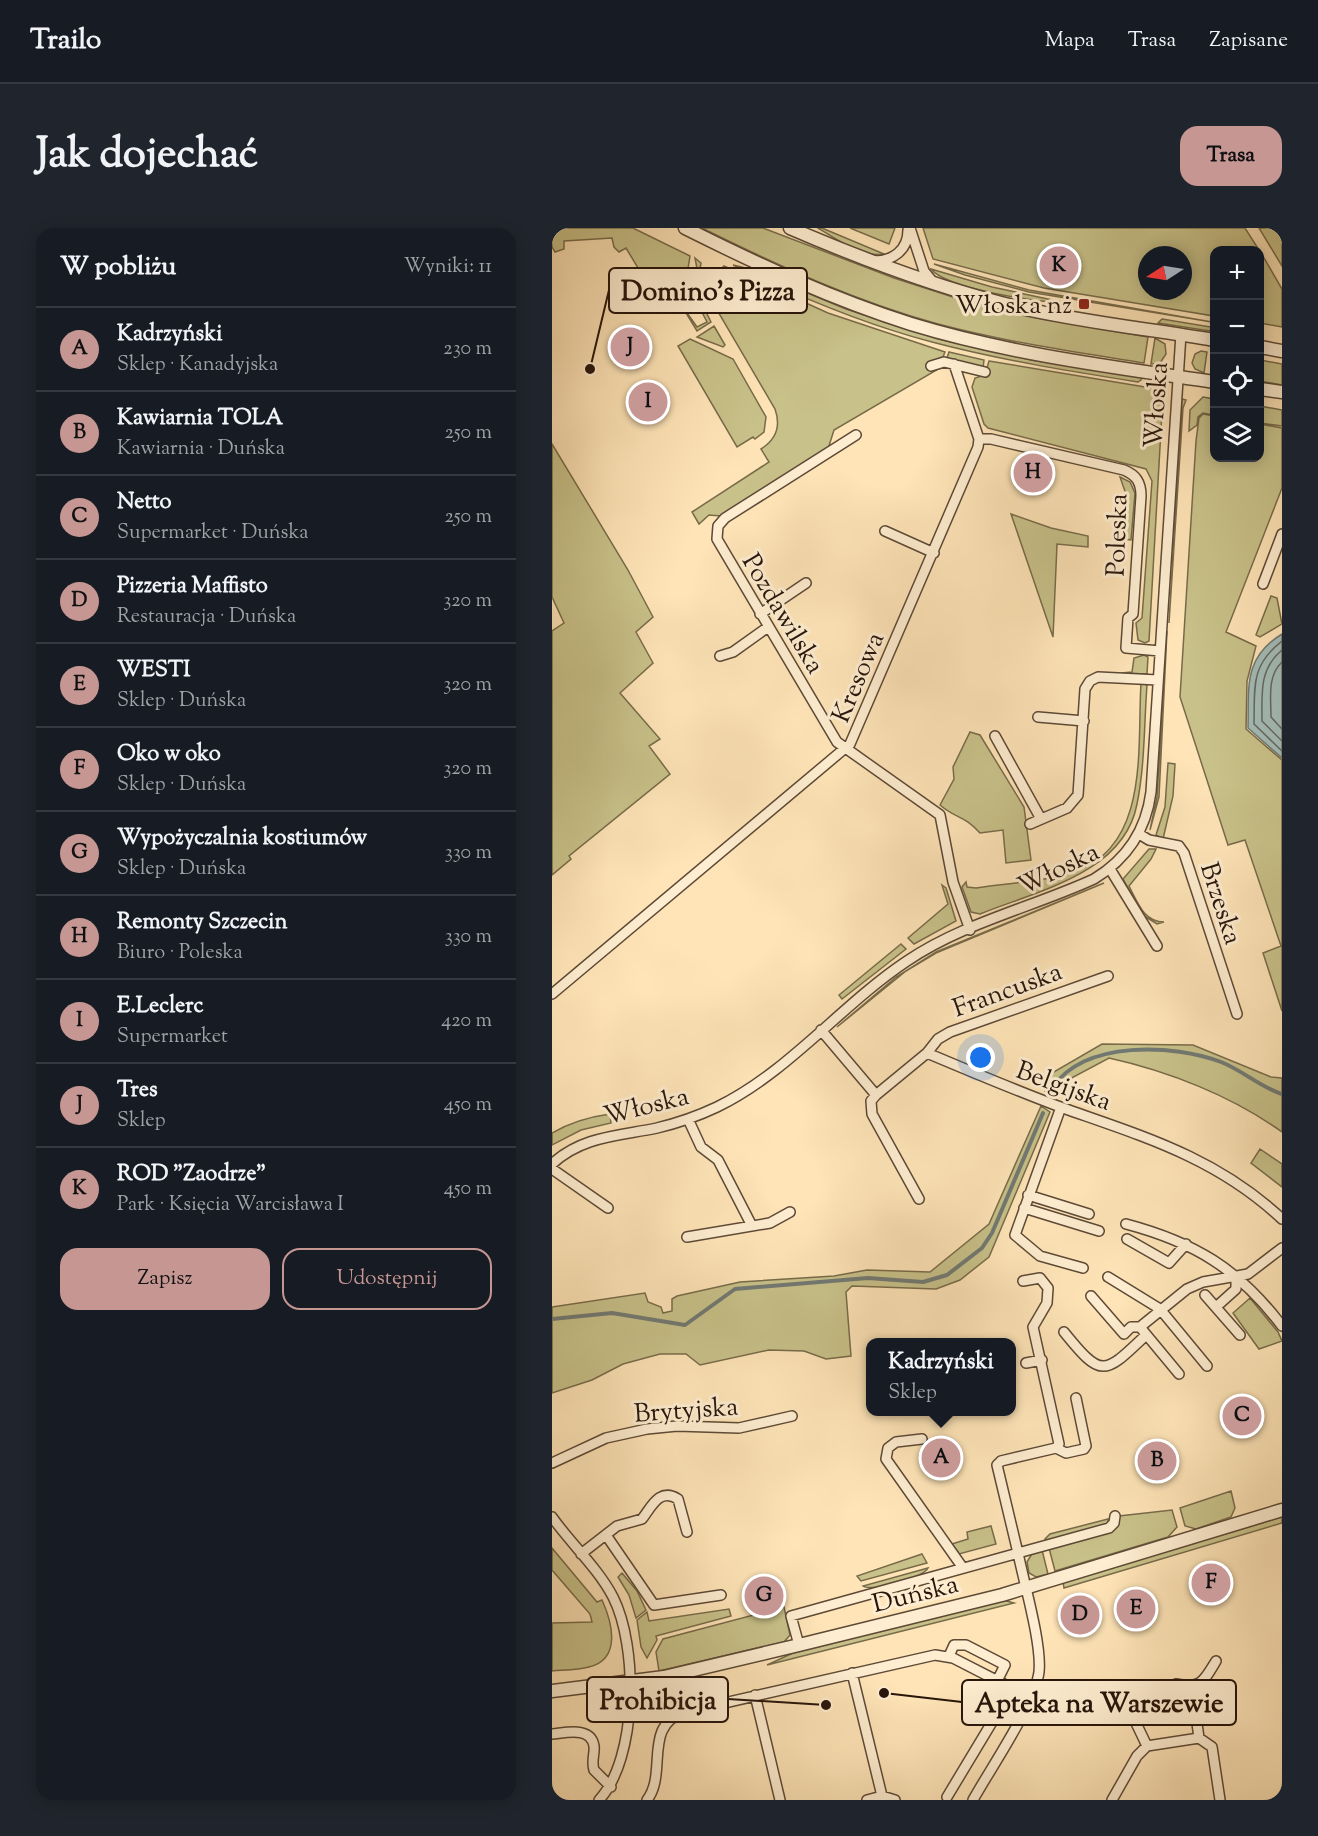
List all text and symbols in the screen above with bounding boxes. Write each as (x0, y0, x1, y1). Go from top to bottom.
text: Trailo (30, 21, 101, 61)
text: Mapa (1045, 26, 1095, 56)
text: Trasa (1128, 26, 1176, 56)
text: Zapisane (1209, 26, 1288, 56)
text: Jak dojechać (36, 126, 258, 186)
button: Trasa (1180, 126, 1282, 186)
pin: K (1040, 243, 1078, 288)
north arrow (1138, 246, 1192, 300)
map controls (1210, 246, 1264, 462)
button: + (1210, 246, 1264, 300)
text: W pobliżu (60, 249, 176, 286)
text: Wyniki: 11 (404, 253, 492, 282)
callout: Domino's Pizza (609, 268, 807, 313)
text: Domino's Pizza (621, 274, 795, 313)
place label: Włoska nż (955, 288, 1072, 325)
marker: Włoska nż (1077, 297, 1091, 311)
button: − (1210, 300, 1264, 354)
text: Kadrzyński (117, 319, 222, 351)
pin: J (610, 324, 650, 370)
text: A (71, 335, 88, 364)
text: 230 m (443, 335, 492, 364)
text: Sklep · Kanadyjska (117, 351, 278, 380)
button: locate (1210, 354, 1264, 408)
street label: Włoska (1136, 361, 1179, 450)
pin: I (628, 380, 668, 424)
text: Kawiarnia TOLA (117, 403, 283, 435)
button: layers (1210, 408, 1264, 462)
text: B (73, 419, 86, 448)
text: 250 m (444, 419, 492, 448)
text: Kawiarnia · Duńska (117, 435, 285, 464)
pin: H (1014, 450, 1052, 496)
text: Netto (117, 487, 171, 519)
street label: Poleska (1099, 493, 1138, 577)
text: C (71, 503, 88, 532)
text: 250 m (444, 503, 492, 532)
text: Supermarket · Duńska (117, 519, 309, 548)
street label: Pozdawilska (731, 547, 832, 681)
text: Pizzeria Maffisto (117, 571, 268, 603)
text: D (72, 587, 87, 616)
text: 320 m (443, 587, 492, 616)
text: Restauracja · Duńska (117, 603, 296, 632)
street label: Kresowa (824, 627, 895, 729)
text: WESTI (117, 655, 191, 687)
text: E (73, 671, 86, 700)
text: 320 m (443, 671, 492, 700)
text: Sklep · Duńska (117, 687, 246, 716)
text: Oko w oko (117, 739, 221, 771)
text: F (74, 755, 85, 784)
text: 320 m (443, 755, 492, 784)
text: Sklep · Duńska (117, 771, 246, 800)
text: Wypożyczalnia kostiumów (117, 823, 367, 855)
street label: Włoska (1012, 835, 1106, 906)
text: G (71, 839, 88, 868)
text: 330 m (445, 839, 492, 868)
text: Sklep · Duńska (117, 855, 246, 884)
street label: Brzeska (1189, 858, 1250, 950)
text: Remonty Szczecin (117, 907, 288, 939)
text: H (72, 923, 87, 952)
text: 330 m (445, 923, 492, 952)
text: Biuro · Poleska (117, 939, 243, 968)
street label: Francuska (948, 954, 1068, 1028)
text: E.Leclerc (117, 991, 204, 1023)
text: I (76, 1007, 83, 1036)
text: 420 m (441, 1007, 492, 1036)
text: Supermarket (117, 1023, 228, 1052)
your location (966, 1043, 995, 1072)
street label: Belgijska (1010, 1053, 1116, 1122)
text: Tres (117, 1075, 158, 1107)
street label: Włoska (600, 1079, 693, 1136)
text: J (77, 1091, 82, 1120)
text: 450 m (444, 1091, 492, 1120)
text: Sklep (117, 1107, 166, 1136)
text: ROD "Zaodrze" (117, 1159, 266, 1191)
text: K (72, 1175, 87, 1204)
text: 450 m (444, 1175, 492, 1204)
text: Park · Księcia Warcisława I (117, 1191, 344, 1220)
button: Zapisz (60, 1248, 270, 1310)
button: Udostępnij (282, 1248, 492, 1310)
popup (866, 1338, 1016, 1416)
text: Kadrzyński (888, 1347, 994, 1379)
text: Sklep (888, 1379, 937, 1408)
street label: Brytyjska (633, 1389, 740, 1434)
pin: C (1222, 1394, 1262, 1438)
pin: A (922, 1436, 960, 1480)
pin: B (1138, 1438, 1176, 1484)
pin: F (1192, 1560, 1230, 1606)
street label: Duńska (869, 1567, 962, 1624)
pin: G (744, 1574, 784, 1618)
pin: E (1116, 1586, 1156, 1632)
pin: D (1060, 1592, 1100, 1638)
callout: Prohibicja (587, 1677, 728, 1722)
callout: Apteka na Warszewie (962, 1680, 1236, 1725)
text: Prohibicja (599, 1683, 717, 1722)
text: Apteka na Warszewie (974, 1686, 1224, 1725)

